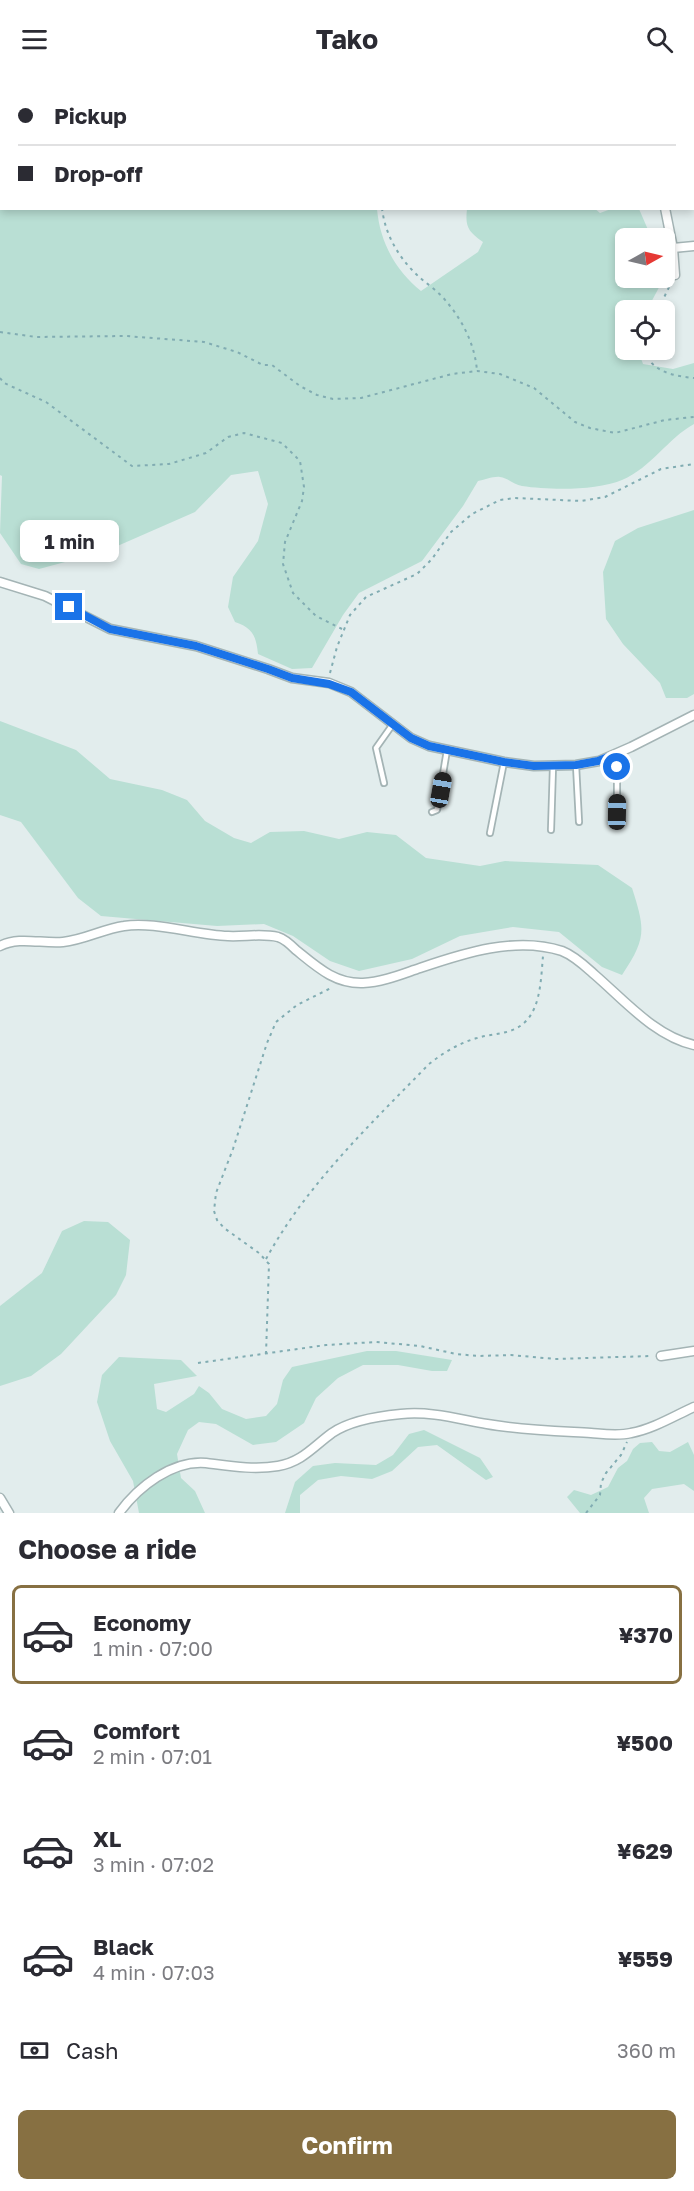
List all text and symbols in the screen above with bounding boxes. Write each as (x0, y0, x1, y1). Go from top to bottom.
icon: menu (18, 23, 51, 56)
text: Tako (316, 23, 378, 55)
icon: search (643, 23, 676, 56)
text: Pickup (54, 102, 127, 129)
text: Drop-off (54, 160, 143, 187)
north arrow (615, 228, 675, 288)
map controls (615, 228, 675, 360)
button: locate (615, 300, 675, 360)
callout: 1 min (20, 520, 118, 562)
text: 1 min (44, 529, 95, 553)
route end (55, 593, 82, 620)
route start (603, 753, 630, 780)
car (429, 771, 453, 809)
car (608, 794, 626, 830)
text: Choose a ride (18, 1533, 197, 1565)
icon: car (21, 1608, 75, 1662)
text: Economy (93, 1609, 191, 1636)
text: ¥370 (619, 1621, 673, 1648)
text: 1 min · 07:00 (93, 1636, 213, 1660)
icon: car (21, 1716, 75, 1770)
text: Comfort (93, 1717, 180, 1744)
text: ¥500 (616, 1729, 673, 1756)
text: 2 min · 07:01 (93, 1744, 212, 1768)
icon: car (21, 1824, 75, 1878)
text: XL (93, 1825, 121, 1852)
text: ¥629 (617, 1837, 673, 1864)
text: 3 min · 07:02 (93, 1852, 214, 1876)
icon: car (21, 1932, 75, 1986)
text: Black (93, 1933, 154, 1960)
text: ¥559 (618, 1945, 673, 1972)
text: 4 min · 07:03 (93, 1960, 215, 1984)
icon: cash (18, 2034, 51, 2067)
text: Cash (66, 2037, 119, 2064)
text: 360 m (617, 2038, 676, 2062)
button: Confirm (18, 2110, 676, 2179)

